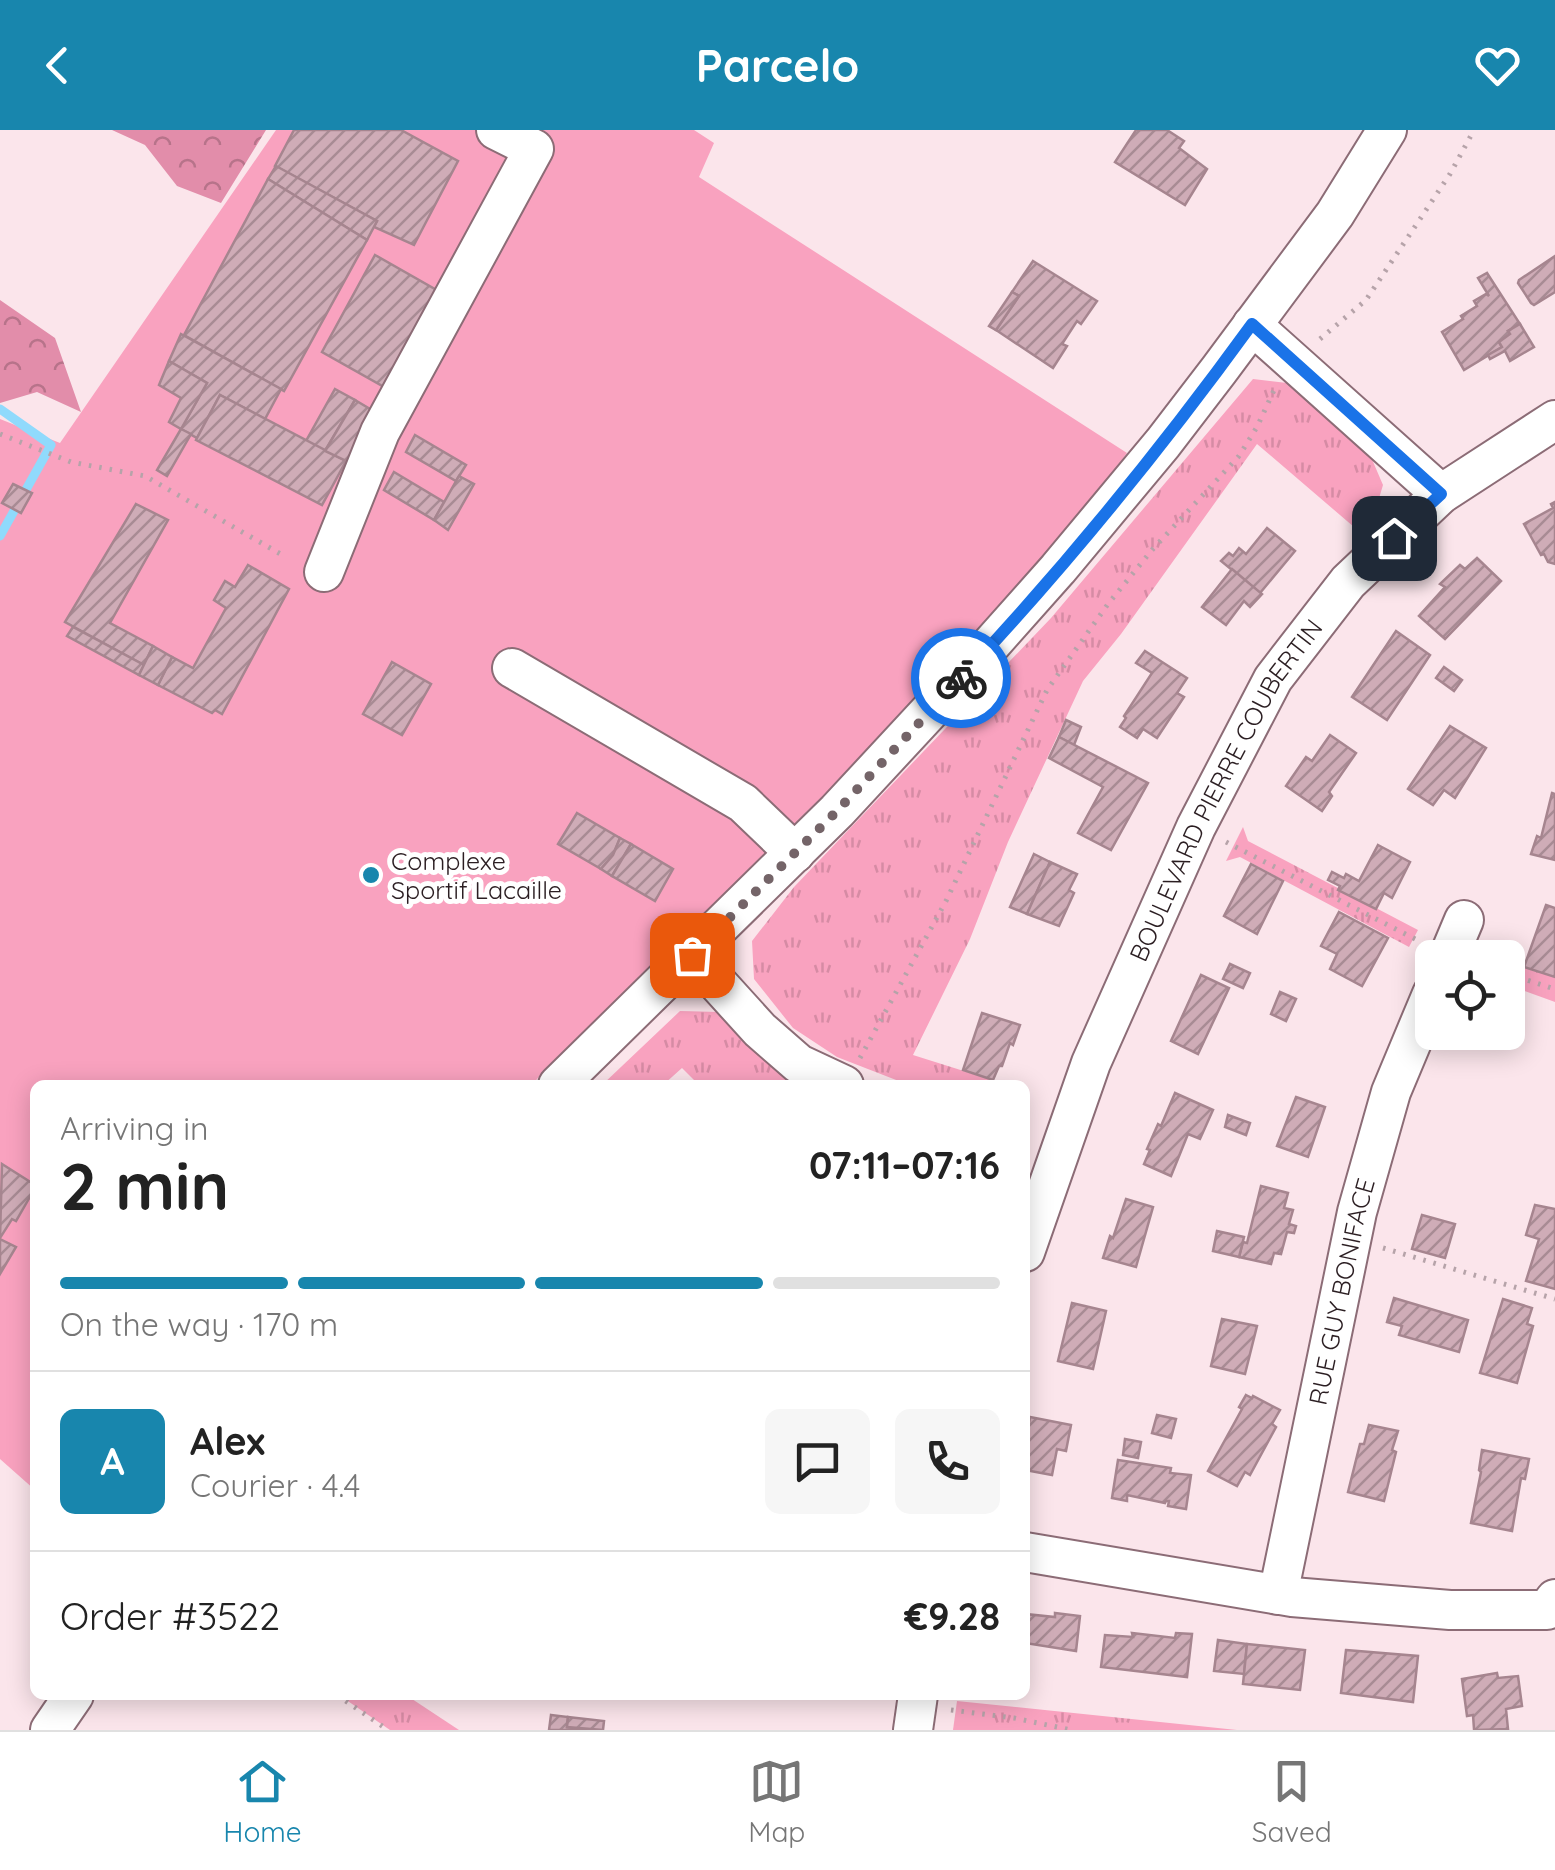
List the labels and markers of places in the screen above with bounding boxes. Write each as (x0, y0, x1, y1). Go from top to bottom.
pin (1352, 496, 1437, 581)
place label: Complexe Sportif Lacaille (391, 845, 562, 905)
marker: Complexe Sportif Lacaille (360, 864, 382, 886)
pin (650, 913, 735, 998)

